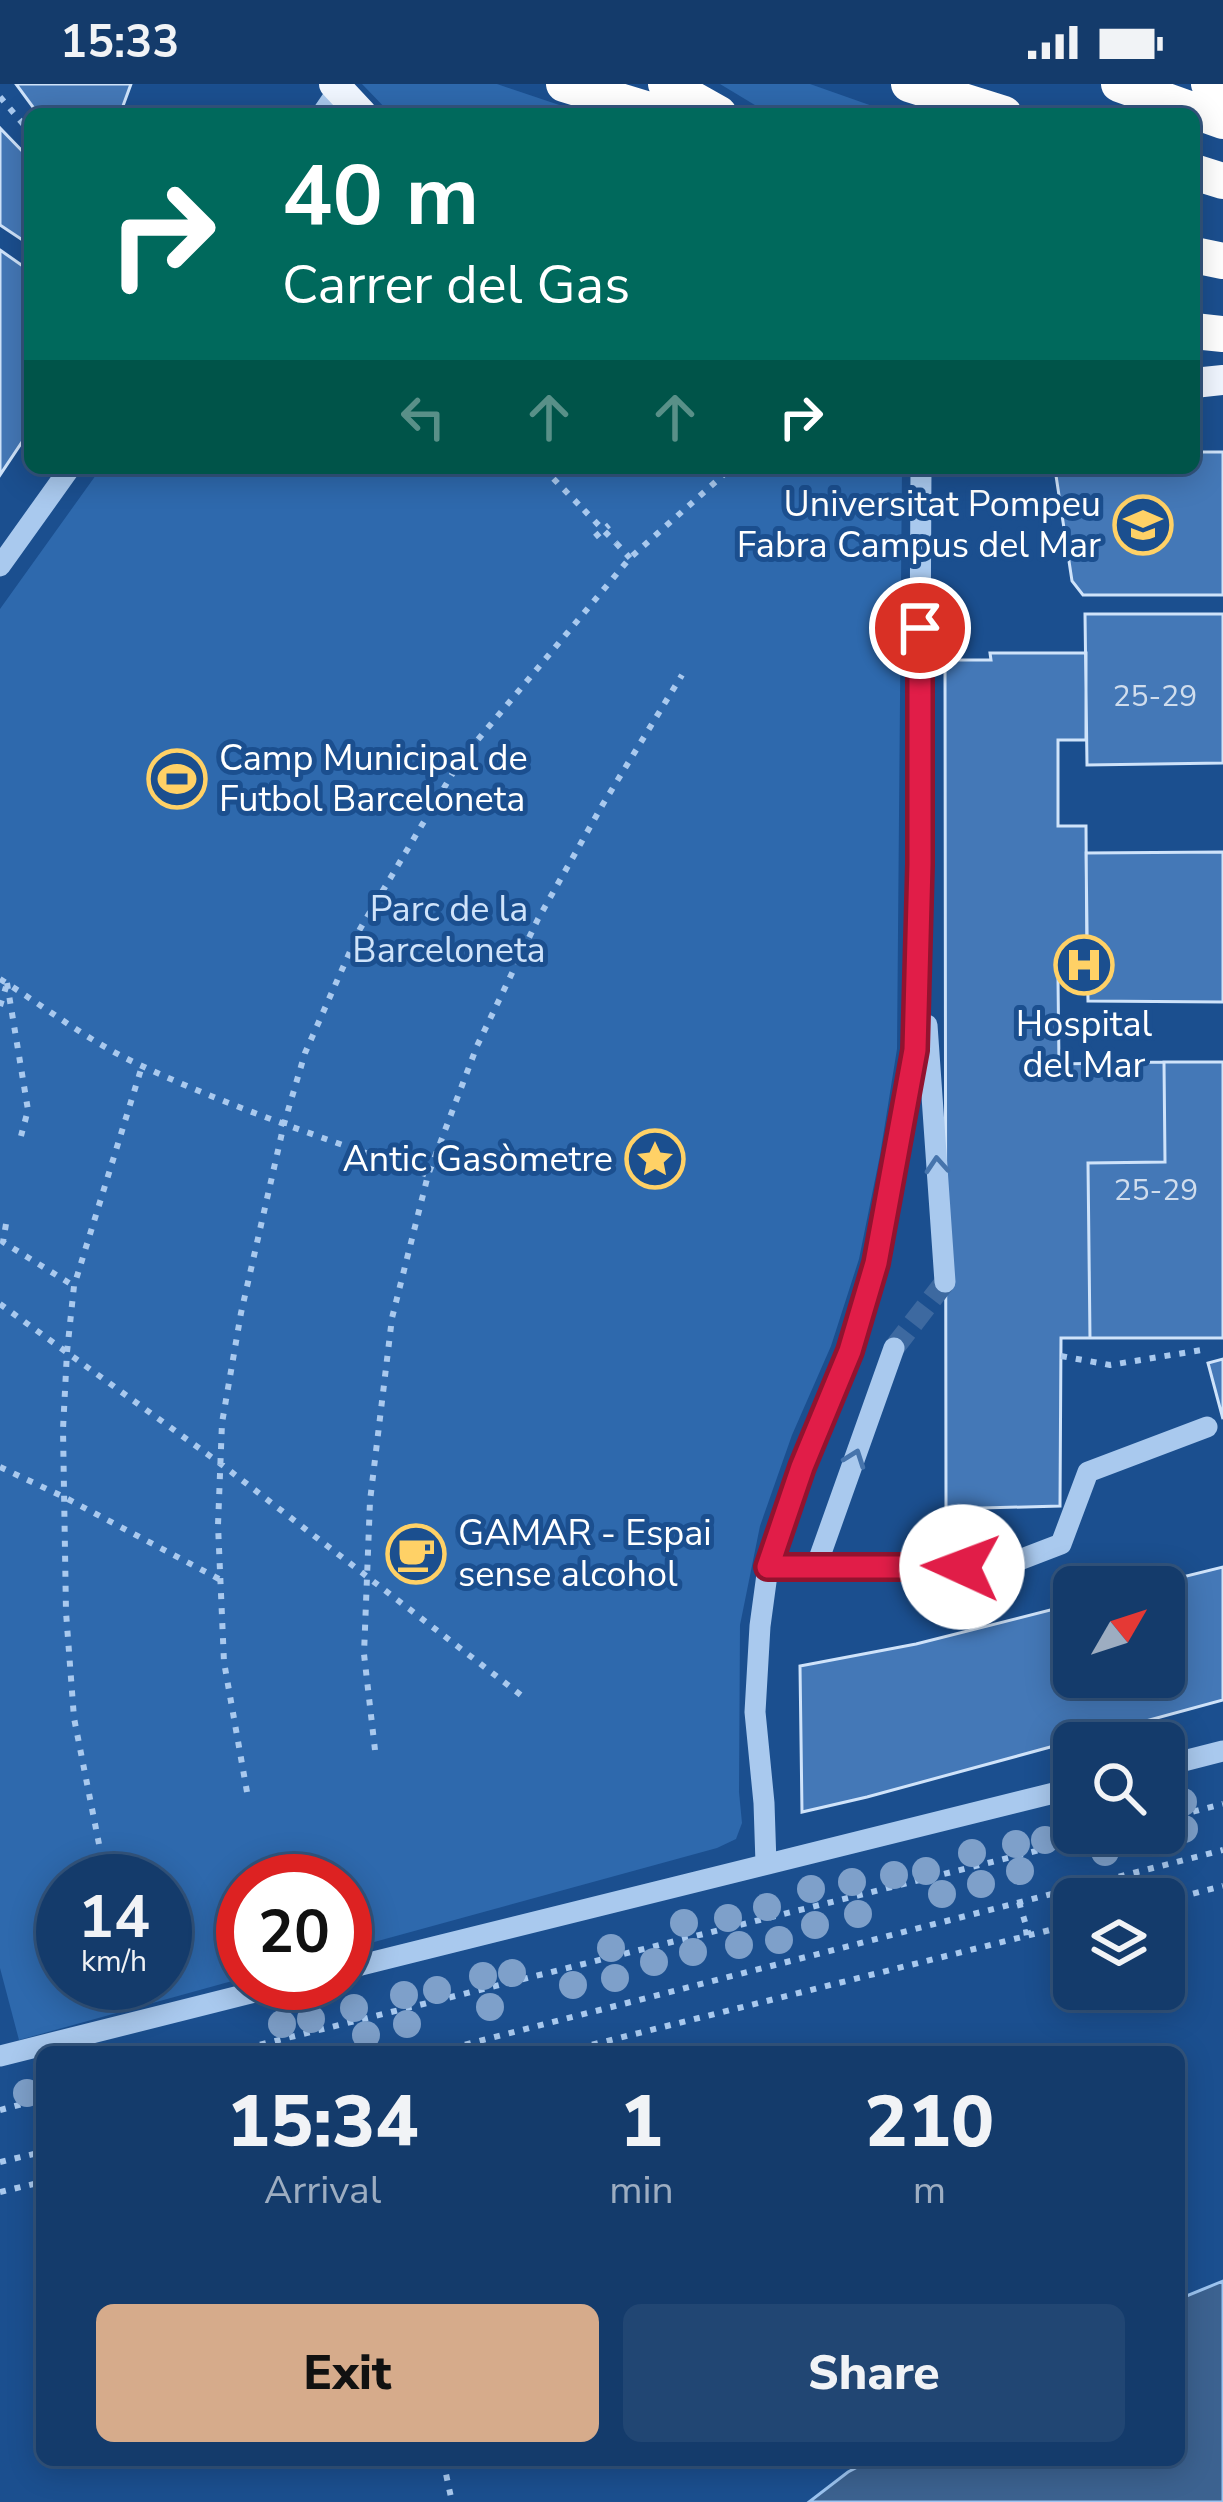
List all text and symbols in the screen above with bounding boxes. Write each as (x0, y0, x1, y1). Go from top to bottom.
text: 15:33 (60, 12, 179, 73)
text: 40 m (282, 139, 479, 254)
icon: right (84, 156, 240, 312)
text: Carrer del Gas (282, 248, 630, 322)
icon: left (390, 384, 456, 450)
icon: ahead (516, 384, 582, 450)
icon: ahead (642, 384, 708, 450)
icon: right (768, 384, 834, 450)
place label: Universitat Pompeu Fabra Campus del Mar (737, 480, 1101, 570)
school or university icon: Universitat Pompeu Fabra Campus del Mar (1112, 494, 1174, 556)
pin (869, 577, 971, 679)
icon: arrive (887, 595, 953, 661)
house number: 25-29 (1113, 676, 1197, 717)
place label: Camp Municipal de Futbol Barceloneta (219, 734, 528, 824)
sports icon: Camp Municipal de Futbol Barceloneta (146, 748, 208, 810)
park label: Parc de la Barceloneta (352, 885, 546, 975)
hospital icon: Hospital del Mar (1053, 934, 1115, 996)
place label: Hospital del Mar (1016, 1000, 1153, 1090)
place icon: Antic Gasòmetre (624, 1128, 686, 1190)
place label: Antic Gasòmetre (343, 1135, 613, 1184)
one-way arrow (925, 1155, 951, 1174)
house number: 25-29 (1114, 1170, 1198, 1211)
one-way arrow (841, 1448, 865, 1469)
position arrow (899, 1504, 1025, 1630)
place label: GAMAR - Espai sense alcohol (458, 1509, 712, 1599)
cafe icon: GAMAR - Espai sense alcohol (385, 1523, 447, 1585)
north arrow (1053, 1566, 1185, 1698)
map controls (1053, 1566, 1185, 2010)
button: search (1053, 1722, 1185, 1854)
speed limit sign: 20 (216, 1854, 372, 2010)
text: 14 (78, 1876, 150, 1958)
button: layers (1053, 1878, 1185, 2010)
text: km/h (81, 1941, 147, 1982)
text: 15:34 (227, 2073, 418, 2171)
text: 1 (620, 2073, 663, 2171)
text: 210 (865, 2073, 994, 2171)
text: Arrival (264, 2164, 381, 2217)
text: min (609, 2164, 674, 2217)
text: m (913, 2164, 946, 2217)
button: Exit (96, 2304, 599, 2442)
button: Share (623, 2304, 1125, 2442)

